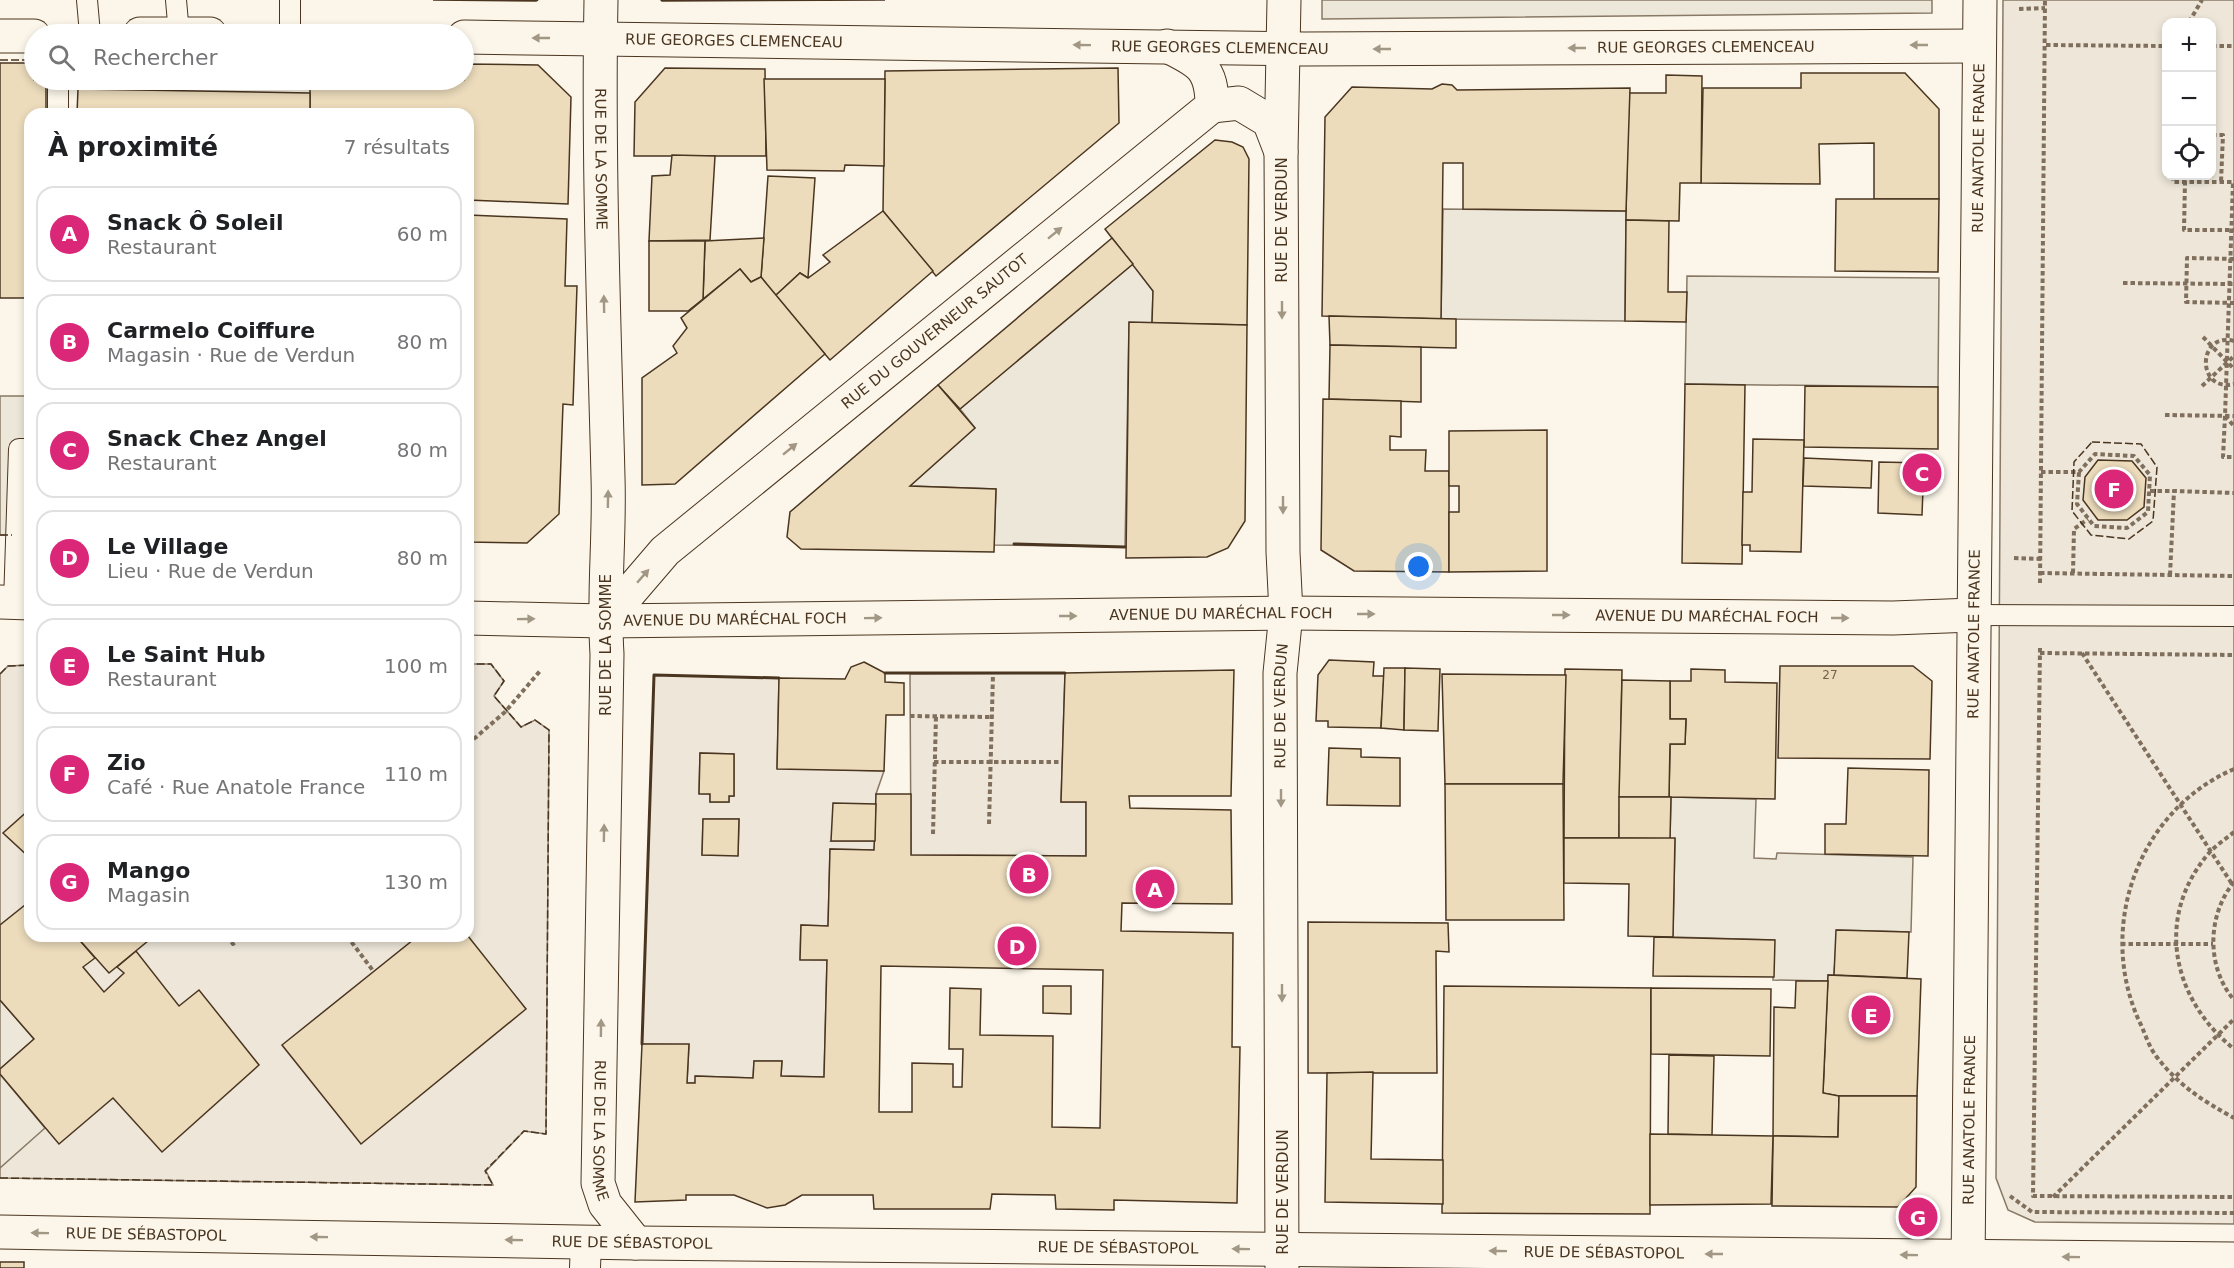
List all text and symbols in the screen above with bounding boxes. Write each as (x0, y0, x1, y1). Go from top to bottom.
map controls (2162, 18, 2216, 180)
button: + (2162, 18, 2216, 72)
search box (24, 24, 474, 90)
street label: RUE GEORGES CLEMENCEAU (625, 30, 843, 51)
one-way arrow (532, 33, 551, 43)
street label: RUE GEORGES CLEMENCEAU (1111, 37, 1329, 58)
street label: RUE GEORGES CLEMENCEAU (1597, 38, 1815, 57)
one-way arrow (1072, 40, 1091, 50)
one-way arrow (1909, 40, 1928, 50)
icon: search (45, 41, 78, 74)
one-way arrow (1567, 43, 1586, 53)
one-way arrow (1372, 44, 1391, 54)
text: Rechercher (93, 45, 218, 70)
street label: RUE ANATOLE FRANCE (1969, 63, 1988, 233)
button: − (2162, 72, 2216, 126)
street label: RUE DE LA SOMME (591, 88, 611, 230)
button: locate (2162, 126, 2216, 180)
text: À proximité (48, 132, 218, 162)
text: 7 résultats (344, 135, 450, 159)
street label: RUE DE VERDUN (1273, 157, 1291, 283)
text: Snack Ô Soleil (107, 210, 284, 235)
text: A (62, 222, 77, 246)
text: 60 m (397, 222, 448, 246)
one-way arrow (1048, 228, 1063, 240)
text: Restaurant (107, 235, 217, 259)
street label: RUE DU GOUVERNEUR SAUTOT (838, 250, 1033, 413)
one-way arrow (599, 295, 609, 314)
one-way arrow (1277, 301, 1287, 320)
text: Carmelo Coiffure (107, 318, 315, 343)
text: B (62, 330, 77, 354)
text: 80 m (397, 330, 448, 354)
text: Magasin · Rue de Verdun (107, 343, 355, 367)
text: Snack Chez Angel (107, 426, 327, 451)
text: C (62, 438, 77, 462)
text: 80 m (397, 438, 448, 462)
one-way arrow (782, 443, 798, 456)
pin: C (1902, 450, 1942, 496)
text: Restaurant (107, 451, 217, 475)
pin: F (2094, 466, 2134, 512)
one-way arrow (604, 490, 613, 509)
one-way arrow (1278, 496, 1288, 515)
text: Le Village (107, 534, 228, 559)
text: D (61, 546, 78, 570)
text: 80 m (397, 546, 448, 570)
street label: RUE ANATOLE FRANCE (1964, 549, 1984, 719)
your location (1404, 552, 1433, 581)
text: Lieu · Rue de Verdun (107, 559, 314, 583)
one-way arrow (636, 569, 650, 584)
street label: RUE DE LA SOMME (597, 574, 615, 716)
street label: AVENUE DU MARÉCHAL FOCH (1109, 603, 1333, 624)
street label: AVENUE DU MARÉCHAL FOCH (1595, 607, 1819, 626)
street label: AVENUE DU MARÉCHAL FOCH (623, 609, 847, 630)
one-way arrow (1356, 609, 1375, 619)
one-way arrow (1059, 611, 1078, 621)
one-way arrow (1551, 611, 1570, 620)
one-way arrow (864, 613, 883, 623)
one-way arrow (1830, 613, 1849, 622)
one-way arrow (517, 614, 536, 623)
text: Le Saint Hub (107, 642, 266, 667)
street label: RUE DE VERDUN (1271, 643, 1292, 769)
text: E (63, 654, 76, 678)
text: 100 m (384, 654, 448, 678)
text: Restaurant (107, 667, 217, 691)
house number: 27 (1822, 668, 1838, 682)
text: Zio (107, 750, 146, 775)
text: F (63, 762, 76, 786)
text: 110 m (384, 762, 448, 786)
text: Café · Rue Anatole France (107, 775, 365, 799)
one-way arrow (1276, 788, 1286, 807)
one-way arrow (599, 824, 609, 843)
pin: B (1010, 852, 1048, 896)
text: Mango (107, 858, 190, 883)
pin: A (1136, 866, 1174, 912)
text: G (61, 870, 78, 894)
text: 130 m (384, 870, 448, 894)
text: Magasin (107, 883, 190, 907)
pin: D (998, 924, 1036, 968)
one-way arrow (1277, 983, 1287, 1002)
pin: E (1852, 992, 1890, 1038)
one-way arrow (596, 1019, 606, 1038)
street label: RUE ANATOLE FRANCE (1960, 1035, 1979, 1205)
street label: RUE DE LA SOMME (588, 1060, 612, 1204)
street label: RUE DE VERDUN (1274, 1129, 1292, 1255)
pin: G (1898, 1194, 1938, 1240)
street label: RUE DE SÉBASTOPOL (65, 1224, 227, 1245)
one-way arrow (31, 1228, 50, 1238)
one-way arrow (310, 1232, 329, 1242)
street label: RUE DE SÉBASTOPOL (551, 1233, 713, 1253)
one-way arrow (505, 1235, 524, 1245)
street label: RUE DE SÉBASTOPOL (1037, 1238, 1199, 1258)
street label: RUE DE SÉBASTOPOL (1523, 1243, 1685, 1263)
one-way arrow (1231, 1244, 1250, 1254)
one-way arrow (1489, 1246, 1508, 1256)
one-way arrow (1705, 1249, 1724, 1259)
one-way arrow (1900, 1251, 1919, 1260)
one-way arrow (2061, 1252, 2080, 1262)

